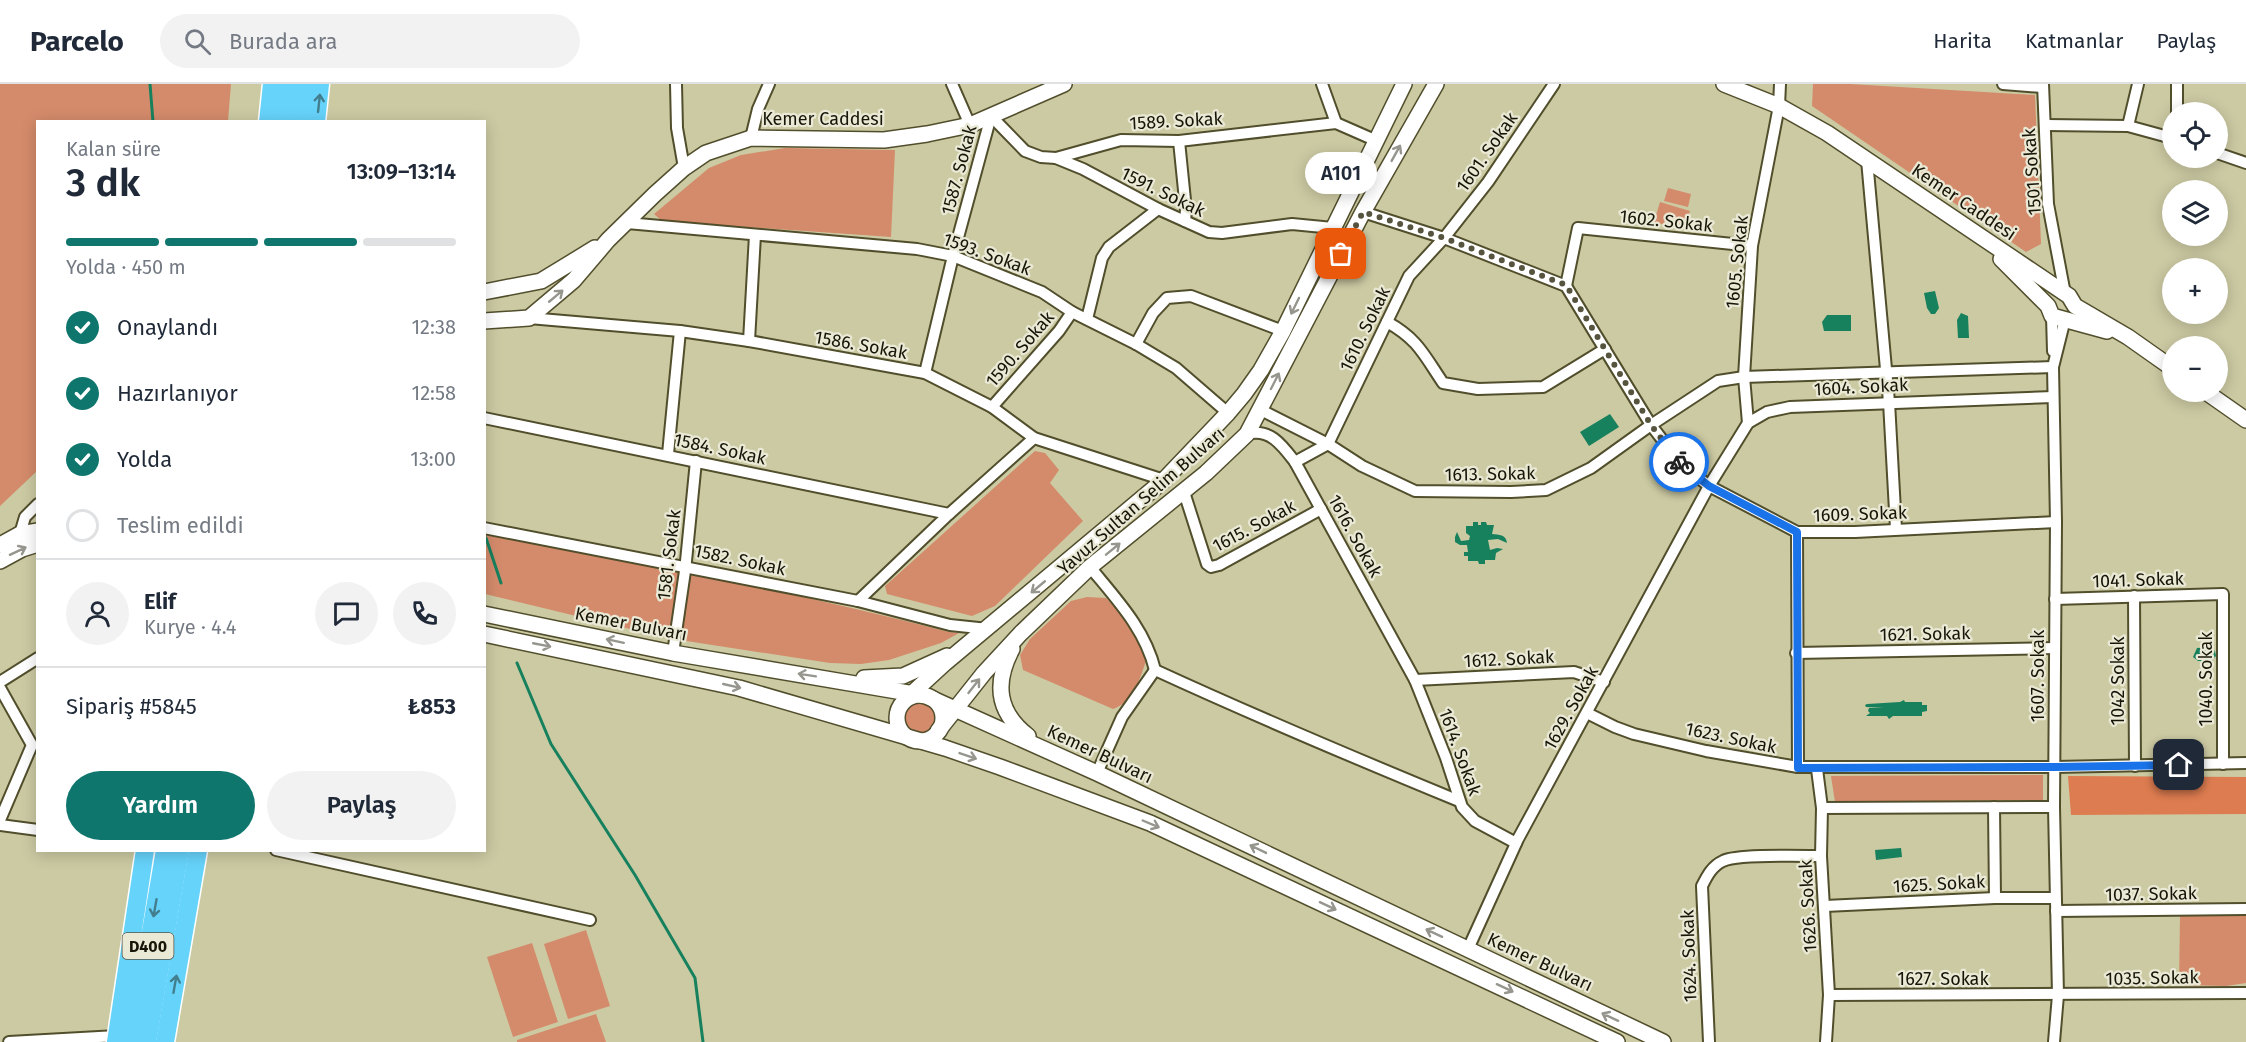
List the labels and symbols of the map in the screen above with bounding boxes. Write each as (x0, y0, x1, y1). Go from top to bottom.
one-way arrow (313, 93, 324, 113)
street label: 1601. Sokak (1452, 107, 1523, 196)
street label: Kemer Caddesi (762, 108, 884, 130)
street label: 1589. Sokak (1129, 108, 1224, 134)
street label: 1587. Sokak (936, 122, 982, 217)
street label: 1501 Sokak (2018, 127, 2046, 216)
one-way arrow (1390, 145, 1402, 162)
callout: A101 (1305, 152, 1377, 194)
street label: Kemer Caddesi (1907, 159, 2021, 245)
street label: 1591. Sokak (1117, 162, 1209, 222)
street label: 1602. Sokak (1618, 205, 1714, 237)
street label: 1605. Sokak (1721, 213, 1753, 310)
street label: 1593. Sokak (940, 228, 1035, 280)
pin (1315, 228, 1366, 279)
street label: 1610. Sokak (1335, 282, 1395, 375)
one-way arrow (548, 289, 564, 302)
one-way arrow (1289, 297, 1300, 315)
street label: 1590. Sokak (981, 306, 1059, 391)
street label: 1586. Sokak (813, 326, 910, 364)
one-way arrow (1270, 372, 1282, 390)
street label: 1604. Sokak (1813, 374, 1909, 400)
street label: Yavuz Sultan Selim Bulvarı (1053, 422, 1229, 580)
street label: 1584. Sokak (672, 429, 769, 470)
courier (1649, 432, 1709, 492)
street label: 1613. Sokak (1444, 462, 1536, 486)
street label: 1616. Sokak (1323, 491, 1387, 582)
street label: 1615. Sokak (1209, 495, 1300, 557)
street label: 1609. Sokak (1813, 501, 1908, 527)
street label: 1581. Sokak (653, 508, 686, 602)
street label: 1582. Sokak (692, 540, 788, 581)
one-way arrow (1105, 542, 1120, 556)
one-way arrow (9, 545, 27, 557)
street label: 1041. Sokak (2092, 567, 2185, 593)
one-way arrow (1030, 580, 1046, 593)
street label: Kemer Bulvarı (573, 602, 689, 646)
street label: 1621. Sokak (1879, 622, 1971, 646)
street label: 1607. Sokak (2027, 629, 2049, 722)
street label: 1040. Sokak (2195, 631, 2217, 726)
one-way arrow (606, 635, 625, 646)
street label: 1042 Sokak (2107, 636, 2129, 726)
one-way arrow (532, 640, 551, 651)
street label: 1612. Sokak (1463, 646, 1556, 672)
street label: 1629. Sokak (1539, 661, 1603, 754)
one-way arrow (797, 669, 817, 680)
one-way arrow (968, 678, 981, 694)
one-way arrow (723, 681, 742, 693)
street label: 1614. Sokak (1434, 705, 1486, 799)
street label: 1623. Sokak (1684, 718, 1779, 759)
street label: Kemer Bulvarı (1044, 720, 1156, 788)
pin (2153, 739, 2204, 790)
one-way arrow (958, 752, 977, 763)
one-way arrow (1141, 819, 1160, 830)
one-way arrow (1249, 843, 1267, 855)
street label: 1626. Sokak (1795, 858, 1821, 953)
street label: 1625. Sokak (1892, 871, 1987, 897)
street label: 1037. Sokak (2105, 882, 2198, 906)
one-way arrow (149, 898, 160, 918)
one-way arrow (1318, 900, 1336, 912)
street label: 1624. Sokak (1676, 909, 1702, 1003)
one-way arrow (1425, 927, 1443, 939)
street label: Kemer Bulvarı (1484, 928, 1596, 996)
road number: D400 (122, 933, 174, 959)
street label: 1035. Sokak (2105, 966, 2199, 990)
street label: 1627. Sokak (1897, 968, 1989, 990)
one-way arrow (169, 975, 180, 995)
one-way arrow (1495, 983, 1513, 994)
one-way arrow (1602, 1010, 1620, 1022)

